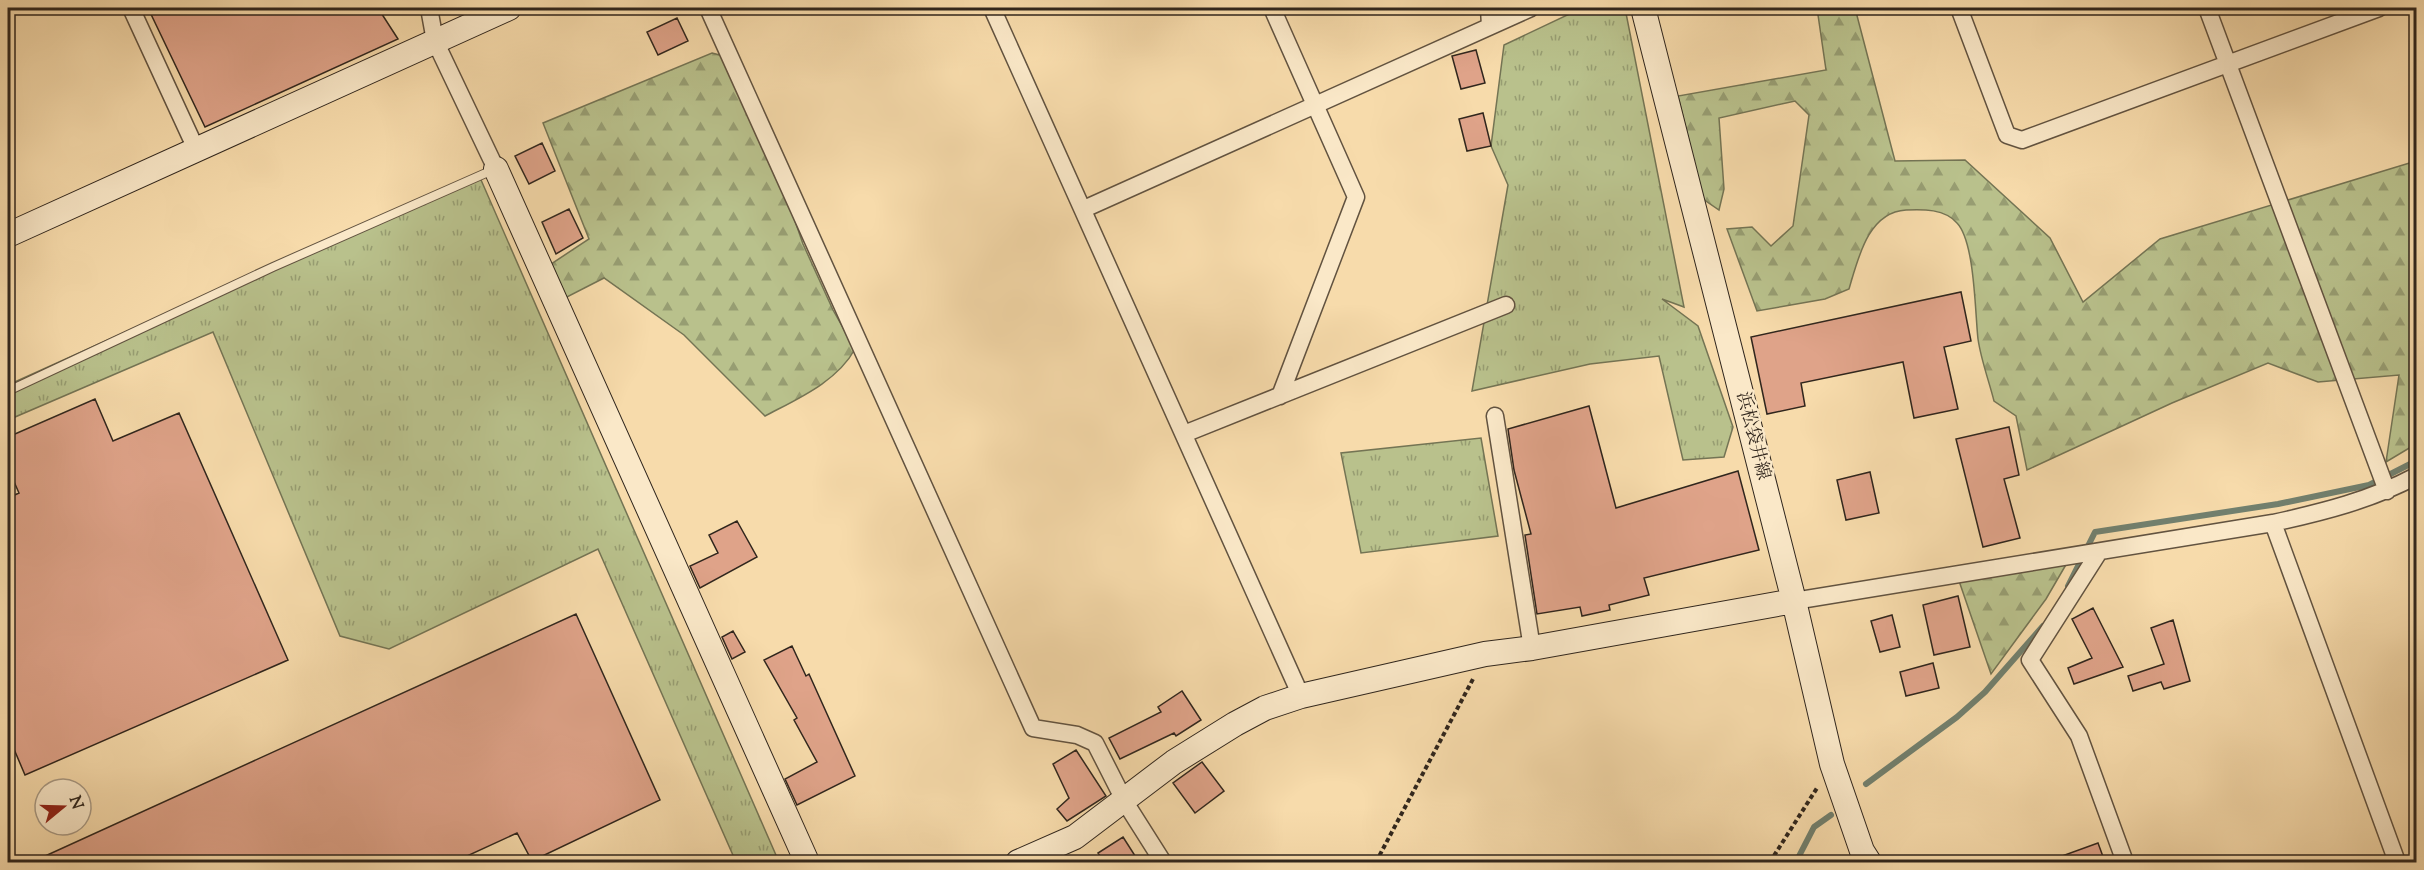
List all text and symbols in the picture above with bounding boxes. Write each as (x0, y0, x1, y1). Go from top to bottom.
street label: 浜松袋井線 (1728, 389, 1776, 483)
north arrow (33, 777, 93, 837)
text: N (62, 793, 88, 813)

